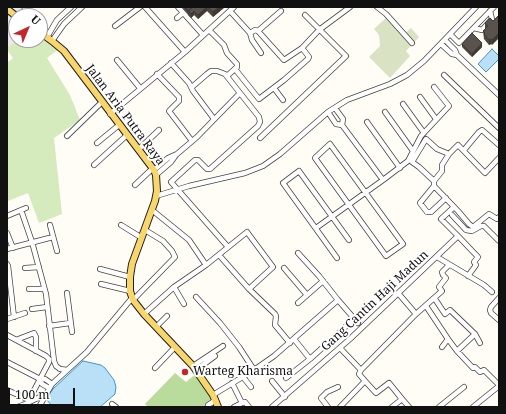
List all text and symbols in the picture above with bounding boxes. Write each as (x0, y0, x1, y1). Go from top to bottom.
north arrow (8, 8, 48, 48)
text: U (28, 11, 44, 28)
street label: Jalan Aria Putra Raya (82, 62, 168, 168)
street label: Gang Cantin Haji Madun (319, 248, 431, 354)
place label: Warteg Kharisma (193, 365, 293, 379)
marker: Warteg Kharisma (180, 367, 190, 377)
scale bar (10, 380, 77, 406)
text: 100 m (15, 386, 50, 403)

